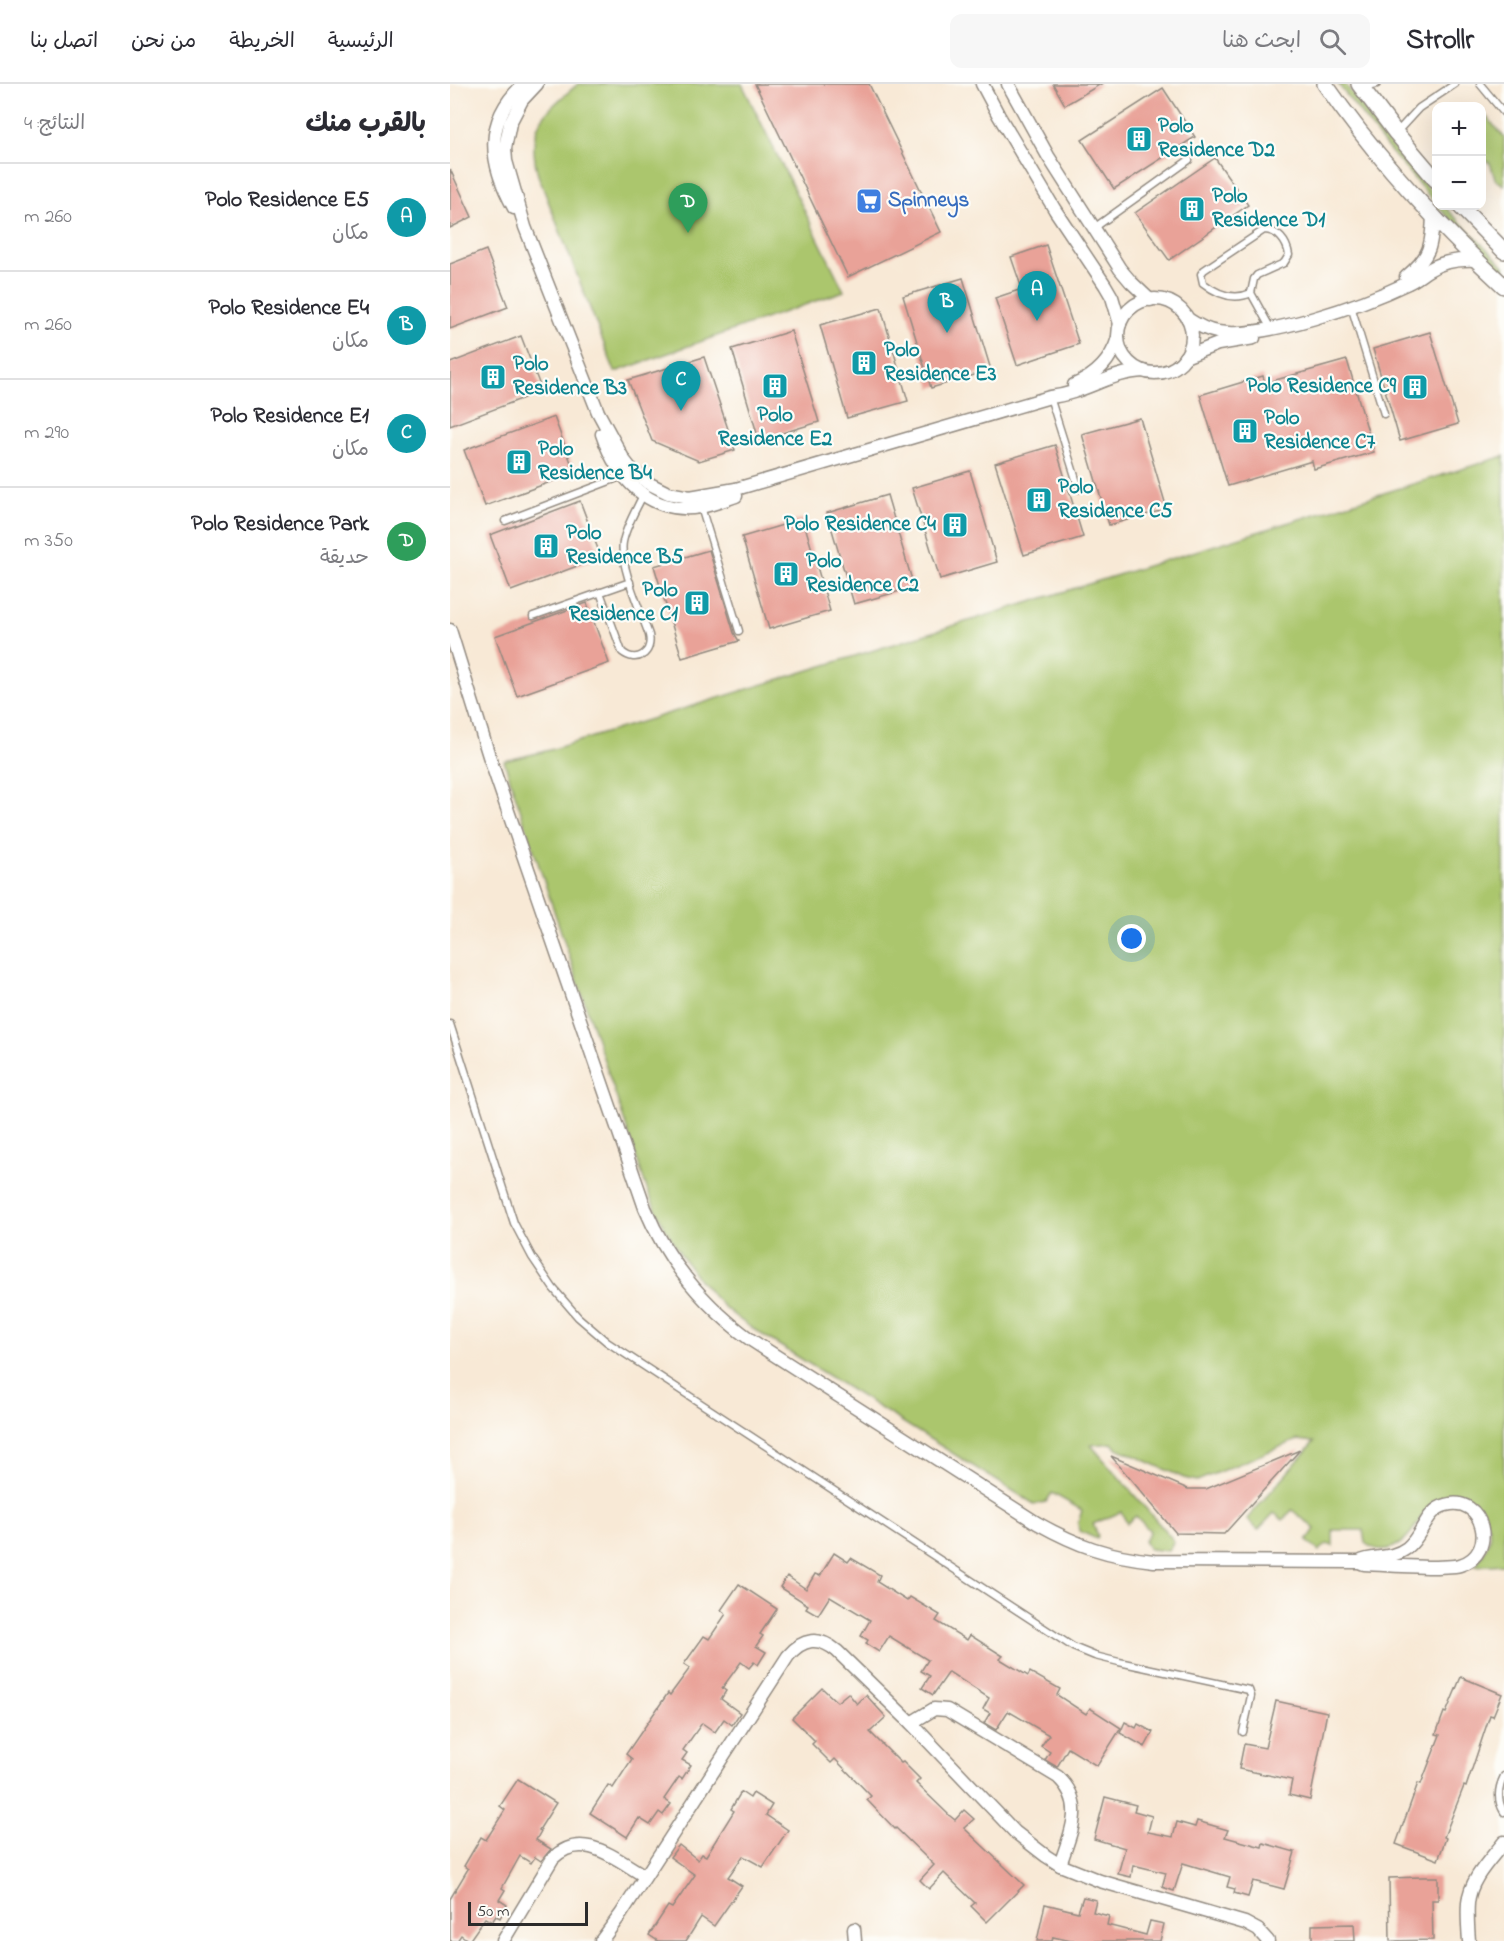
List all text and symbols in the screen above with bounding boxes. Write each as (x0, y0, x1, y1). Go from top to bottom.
search box (950, 14, 1370, 68)
text: Strollr (1406, 21, 1474, 62)
icon: search (1316, 25, 1349, 58)
text: ابحث هنا (1222, 26, 1301, 58)
text: اتصل بنا (30, 27, 98, 57)
text: من نحن (131, 27, 196, 57)
text: الخريطة (229, 27, 295, 57)
text: الرئيسية (328, 27, 394, 57)
map controls (1432, 102, 1486, 210)
button: + (1432, 102, 1486, 156)
text: بالقرب منك (305, 106, 426, 144)
text: النتائج: 4 (24, 110, 85, 139)
place label: Polo Residence D2 (1158, 112, 1275, 166)
building icon: Polo Residence D2 (1124, 124, 1154, 154)
button: − (1432, 156, 1486, 210)
place label: Polo Residence D1 (1212, 182, 1325, 236)
pin: D (668, 184, 708, 233)
text: Polo Residence E5 (205, 185, 369, 217)
supermarket icon: Spinneys (854, 186, 884, 216)
place label: Spinneys (888, 186, 969, 218)
building icon: Polo Residence D1 (1177, 194, 1207, 224)
text: 260 m (24, 203, 72, 232)
text: A (400, 203, 413, 232)
text: مكان (332, 220, 369, 249)
pin: A (1018, 272, 1056, 321)
pin: B (928, 284, 966, 333)
text: Polo Residence E4 (208, 293, 369, 325)
text: 260 m (24, 311, 72, 340)
text: B (400, 311, 413, 340)
text: مكان (332, 328, 369, 357)
place label: Polo Residence E3 (884, 336, 997, 390)
building icon: Polo Residence E3 (849, 348, 879, 378)
place label: Polo Residence B3 (513, 350, 627, 404)
building icon: Polo Residence B3 (478, 362, 508, 392)
pin: C (662, 362, 700, 411)
building icon: Polo Residence E2 (760, 371, 790, 401)
place label: Polo Residence C9 (1246, 372, 1397, 402)
building icon: Polo Residence C9 (1400, 372, 1430, 402)
text: Polo Residence E1 (210, 401, 369, 433)
place label: Polo Residence E2 (718, 401, 833, 455)
place label: Polo Residence C7 (1264, 404, 1376, 458)
building icon: Polo Residence C7 (1230, 416, 1260, 446)
text: 290 m (24, 419, 69, 448)
text: C (401, 419, 412, 448)
place label: Polo Residence B4 (538, 435, 652, 489)
text: مكان (332, 436, 369, 465)
building icon: Polo Residence B4 (504, 447, 534, 477)
place label: Polo Residence C5 (1058, 473, 1173, 527)
building icon: Polo Residence C5 (1024, 485, 1054, 515)
text: Polo Residence Park (191, 509, 369, 541)
place label: Polo Residence C4 (784, 510, 936, 540)
building icon: Polo Residence C4 (940, 510, 970, 540)
place label: Polo Residence B5 (566, 519, 683, 573)
text: 350 m (24, 527, 73, 556)
text: D (399, 527, 414, 556)
building icon: Polo Residence B5 (531, 531, 561, 561)
text: حديقة (320, 544, 369, 573)
place label: Polo Residence C2 (806, 547, 920, 601)
building icon: Polo Residence C2 (771, 559, 801, 589)
place label: Polo Residence C1 (569, 576, 678, 630)
building icon: Polo Residence C1 (682, 588, 712, 618)
your location (1117, 924, 1146, 953)
scale bar (468, 1899, 588, 1926)
text: 50 m (477, 1900, 509, 1924)

